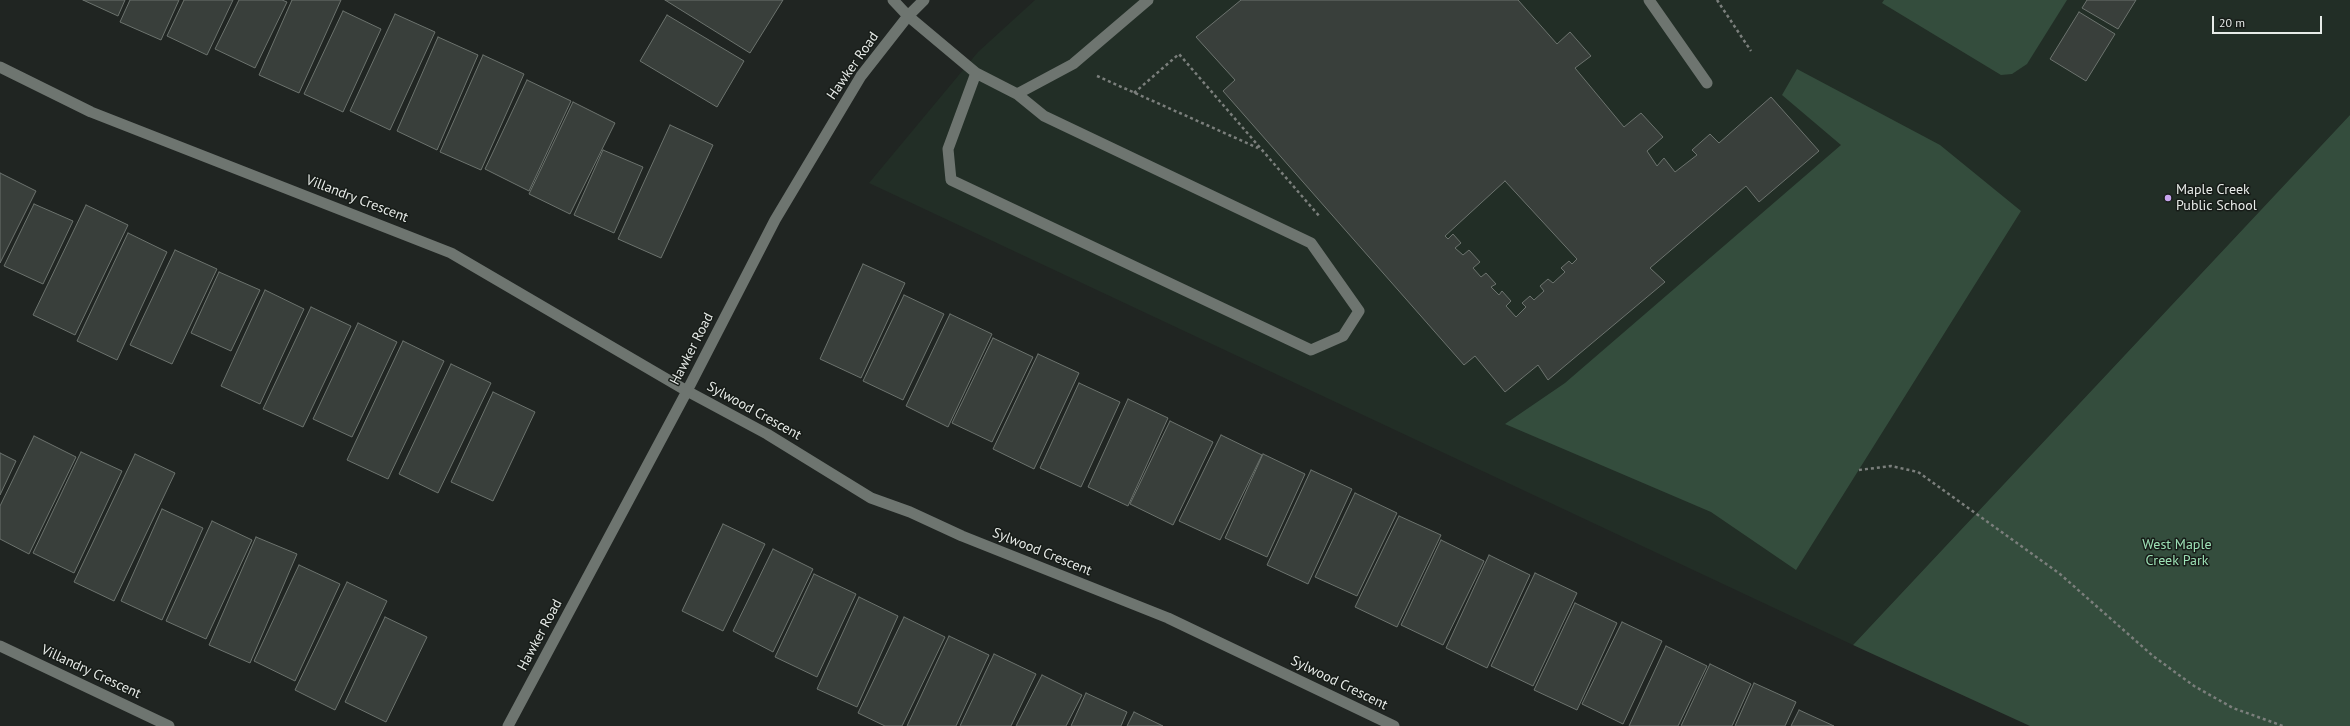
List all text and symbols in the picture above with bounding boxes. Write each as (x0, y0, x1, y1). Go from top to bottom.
scale bar (2214, 8, 2324, 34)
text: 20 m (2219, 15, 2245, 30)
street label: Hawker Road (824, 29, 882, 103)
street label: Villandry Crescent (304, 172, 410, 226)
place label: Maple Creek Public School (2176, 182, 2257, 214)
marker: Maple Creek Public School (2163, 193, 2173, 203)
street label: Hawker Road (667, 310, 717, 388)
street label: Sylwood Crescent (704, 378, 804, 444)
street label: Sylwood Crescent (990, 524, 1094, 580)
park label: West Maple Creek Park (2142, 537, 2212, 570)
street label: Hawker Road (514, 596, 566, 674)
street label: Villandry Crescent (38, 642, 144, 702)
street label: Sylwood Crescent (1288, 652, 1390, 714)

